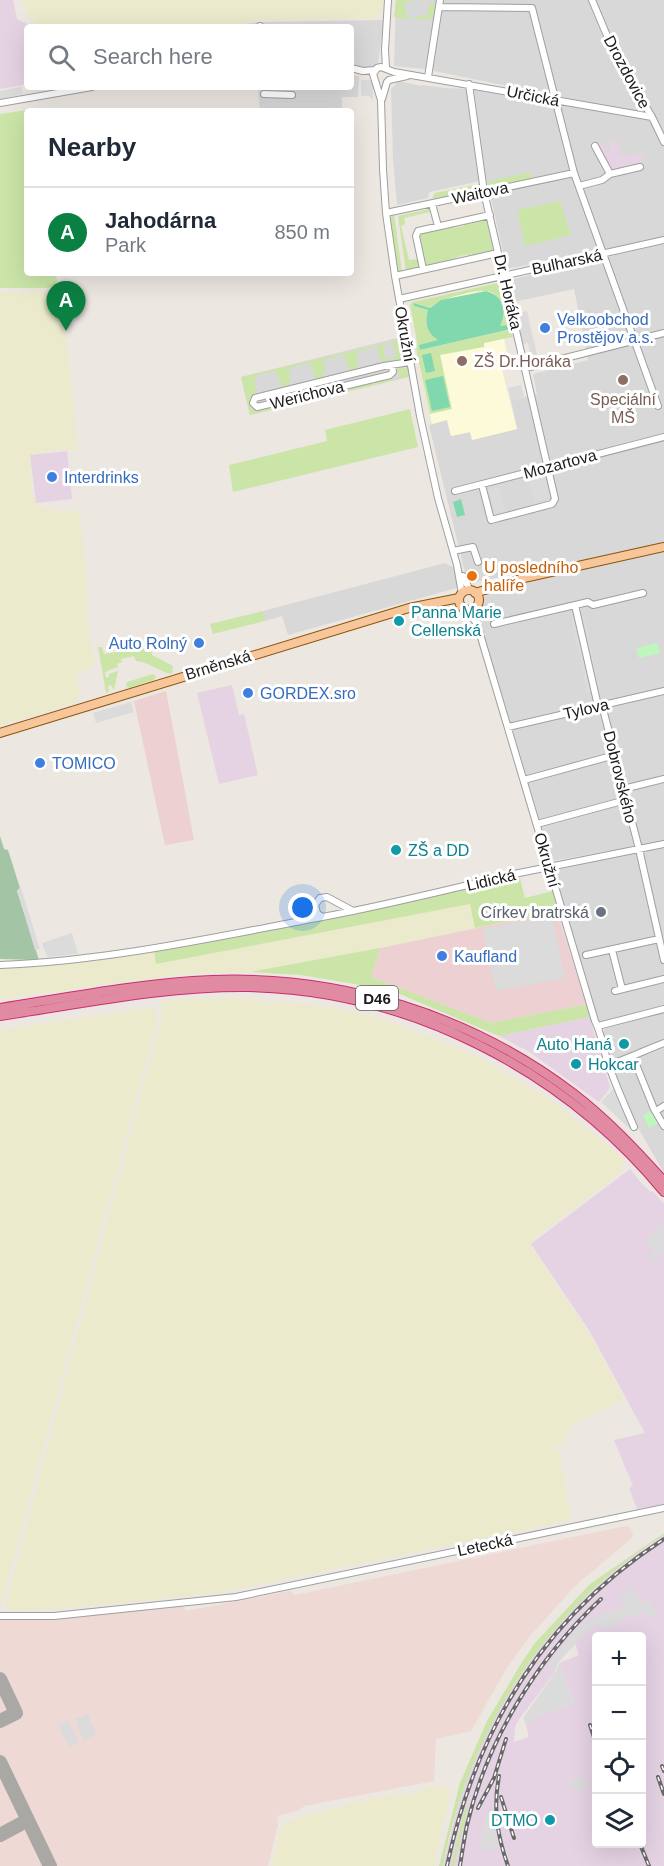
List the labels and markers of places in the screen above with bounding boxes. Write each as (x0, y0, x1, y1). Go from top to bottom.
pin: A (46, 282, 86, 331)
place label: Velkoobchod Prostějov a.s. (557, 311, 654, 346)
marker: Velkoobchod Prostějov a.s. (538, 321, 552, 335)
place label: ZŠ Dr.Horáka (474, 352, 571, 370)
marker: ZŠ Dr.Horáka (455, 354, 469, 368)
marker: Speciální MŠ (616, 373, 630, 387)
place label: Speciální MŠ (590, 391, 656, 426)
place label: Interdrinks (64, 469, 139, 486)
marker: Interdrinks (45, 470, 59, 484)
place label: U posledního halíře (484, 559, 578, 594)
marker: U posledního halíře (465, 569, 479, 583)
place label: Panna Marie Cellenská (411, 604, 502, 639)
marker: Panna Marie Cellenská (392, 614, 406, 628)
place label: Auto Rolný (109, 635, 187, 652)
marker: Auto Rolný (192, 636, 206, 650)
place label: GORDEX.sro (260, 685, 356, 702)
marker: GORDEX.sro (241, 686, 255, 700)
place label: TOMICO (52, 755, 116, 772)
marker: TOMICO (33, 756, 47, 770)
place label: ZŠ a DD (408, 841, 469, 859)
marker: ZŠ a DD (389, 843, 403, 857)
place label: Církev bratrská (481, 904, 589, 921)
marker: Církev bratrská (594, 905, 608, 919)
place label: Kaufland (454, 948, 517, 965)
marker: Kaufland (435, 949, 449, 963)
place label: Auto Haná (536, 1036, 612, 1053)
marker: Auto Haná (617, 1037, 631, 1051)
place label: Hokcar (588, 1056, 639, 1073)
marker: Hokcar (569, 1057, 583, 1071)
place label: DTMO (491, 1812, 538, 1829)
marker: DTMO (543, 1813, 557, 1827)

